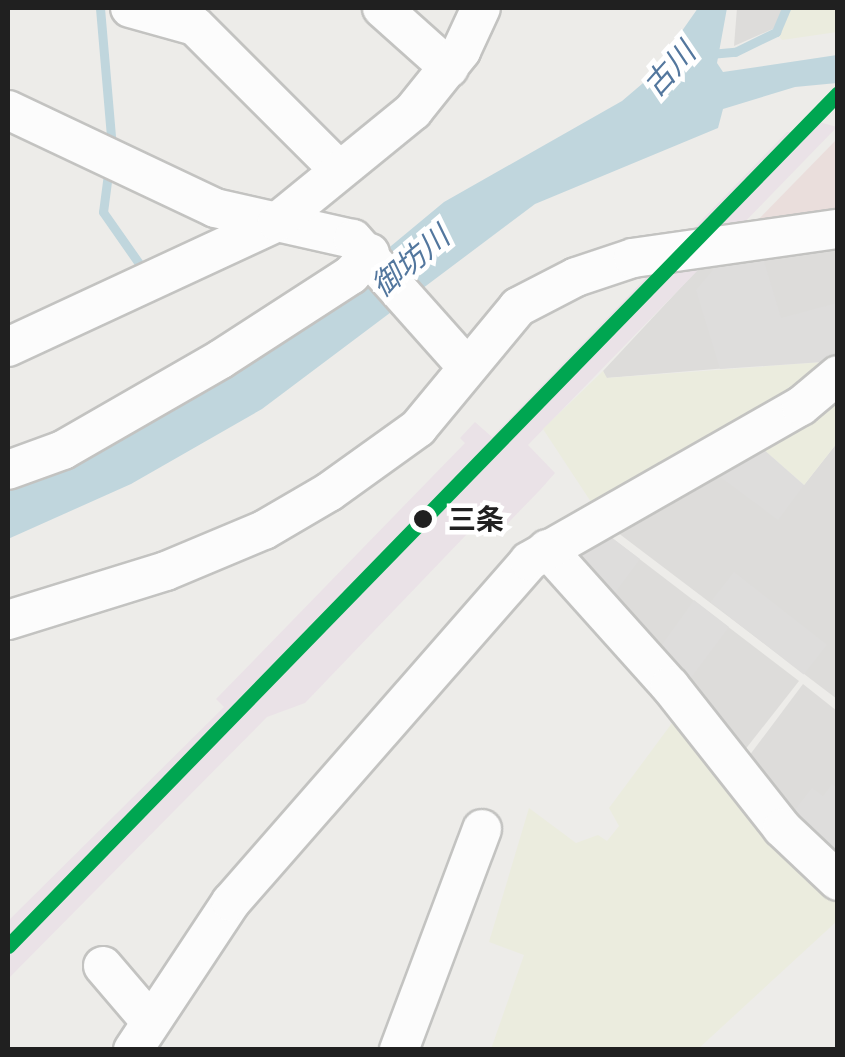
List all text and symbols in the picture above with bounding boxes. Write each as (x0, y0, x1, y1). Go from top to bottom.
water label: 古川 (636, 35, 702, 103)
water label: 御坊川 (364, 218, 456, 304)
place label: 三条 (448, 502, 504, 536)
marker: 三条 (407, 503, 439, 535)

